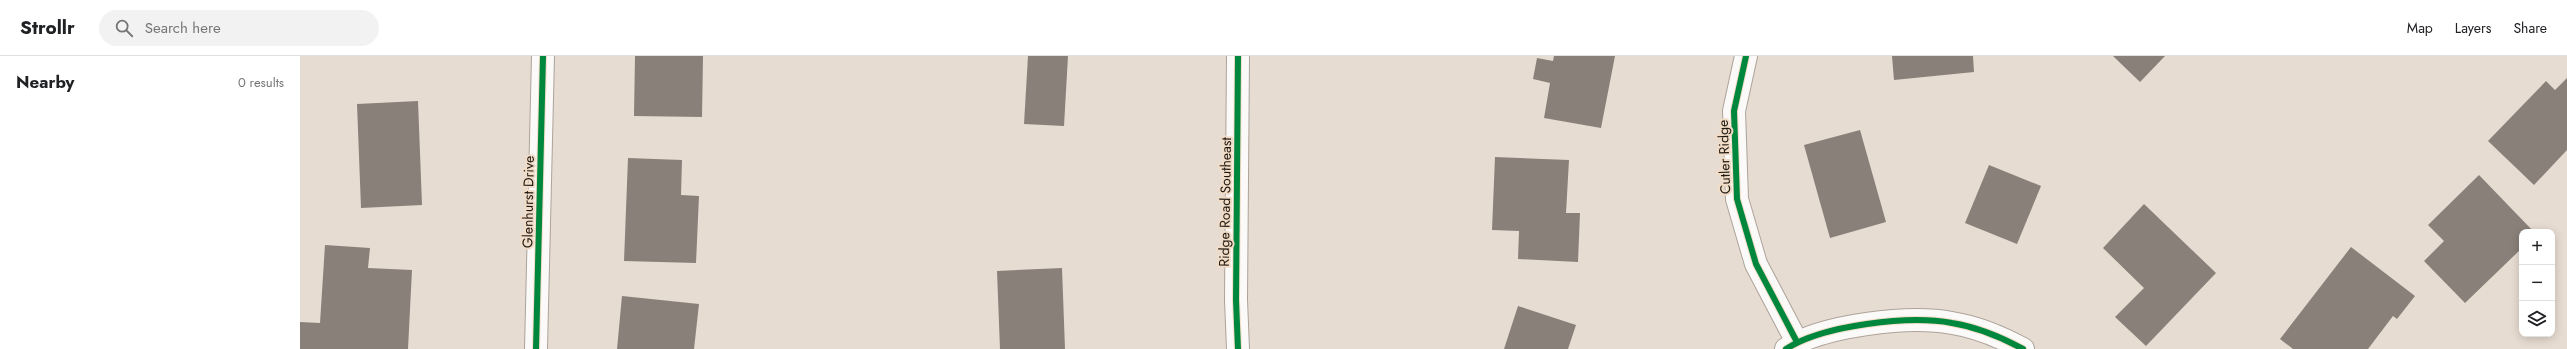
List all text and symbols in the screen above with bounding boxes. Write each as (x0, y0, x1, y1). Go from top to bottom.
search box (99, 10, 379, 46)
text: Strollr (20, 14, 75, 41)
icon: search (113, 17, 135, 39)
text: Search here (145, 17, 221, 39)
text: Map (2407, 18, 2433, 38)
text: Layers (2455, 18, 2491, 38)
text: Share (2513, 18, 2547, 38)
text: Nearby (16, 70, 74, 94)
text: 0 results (238, 73, 284, 92)
street label: Cutler Ridge (1713, 119, 1735, 195)
street label: Ridge Road Southeast (1214, 136, 1236, 267)
street label: Glenhurst Drive (517, 156, 539, 248)
map controls (2519, 229, 2555, 337)
button: + (2519, 229, 2555, 265)
button: − (2519, 265, 2555, 301)
button: layers (2519, 301, 2555, 337)

